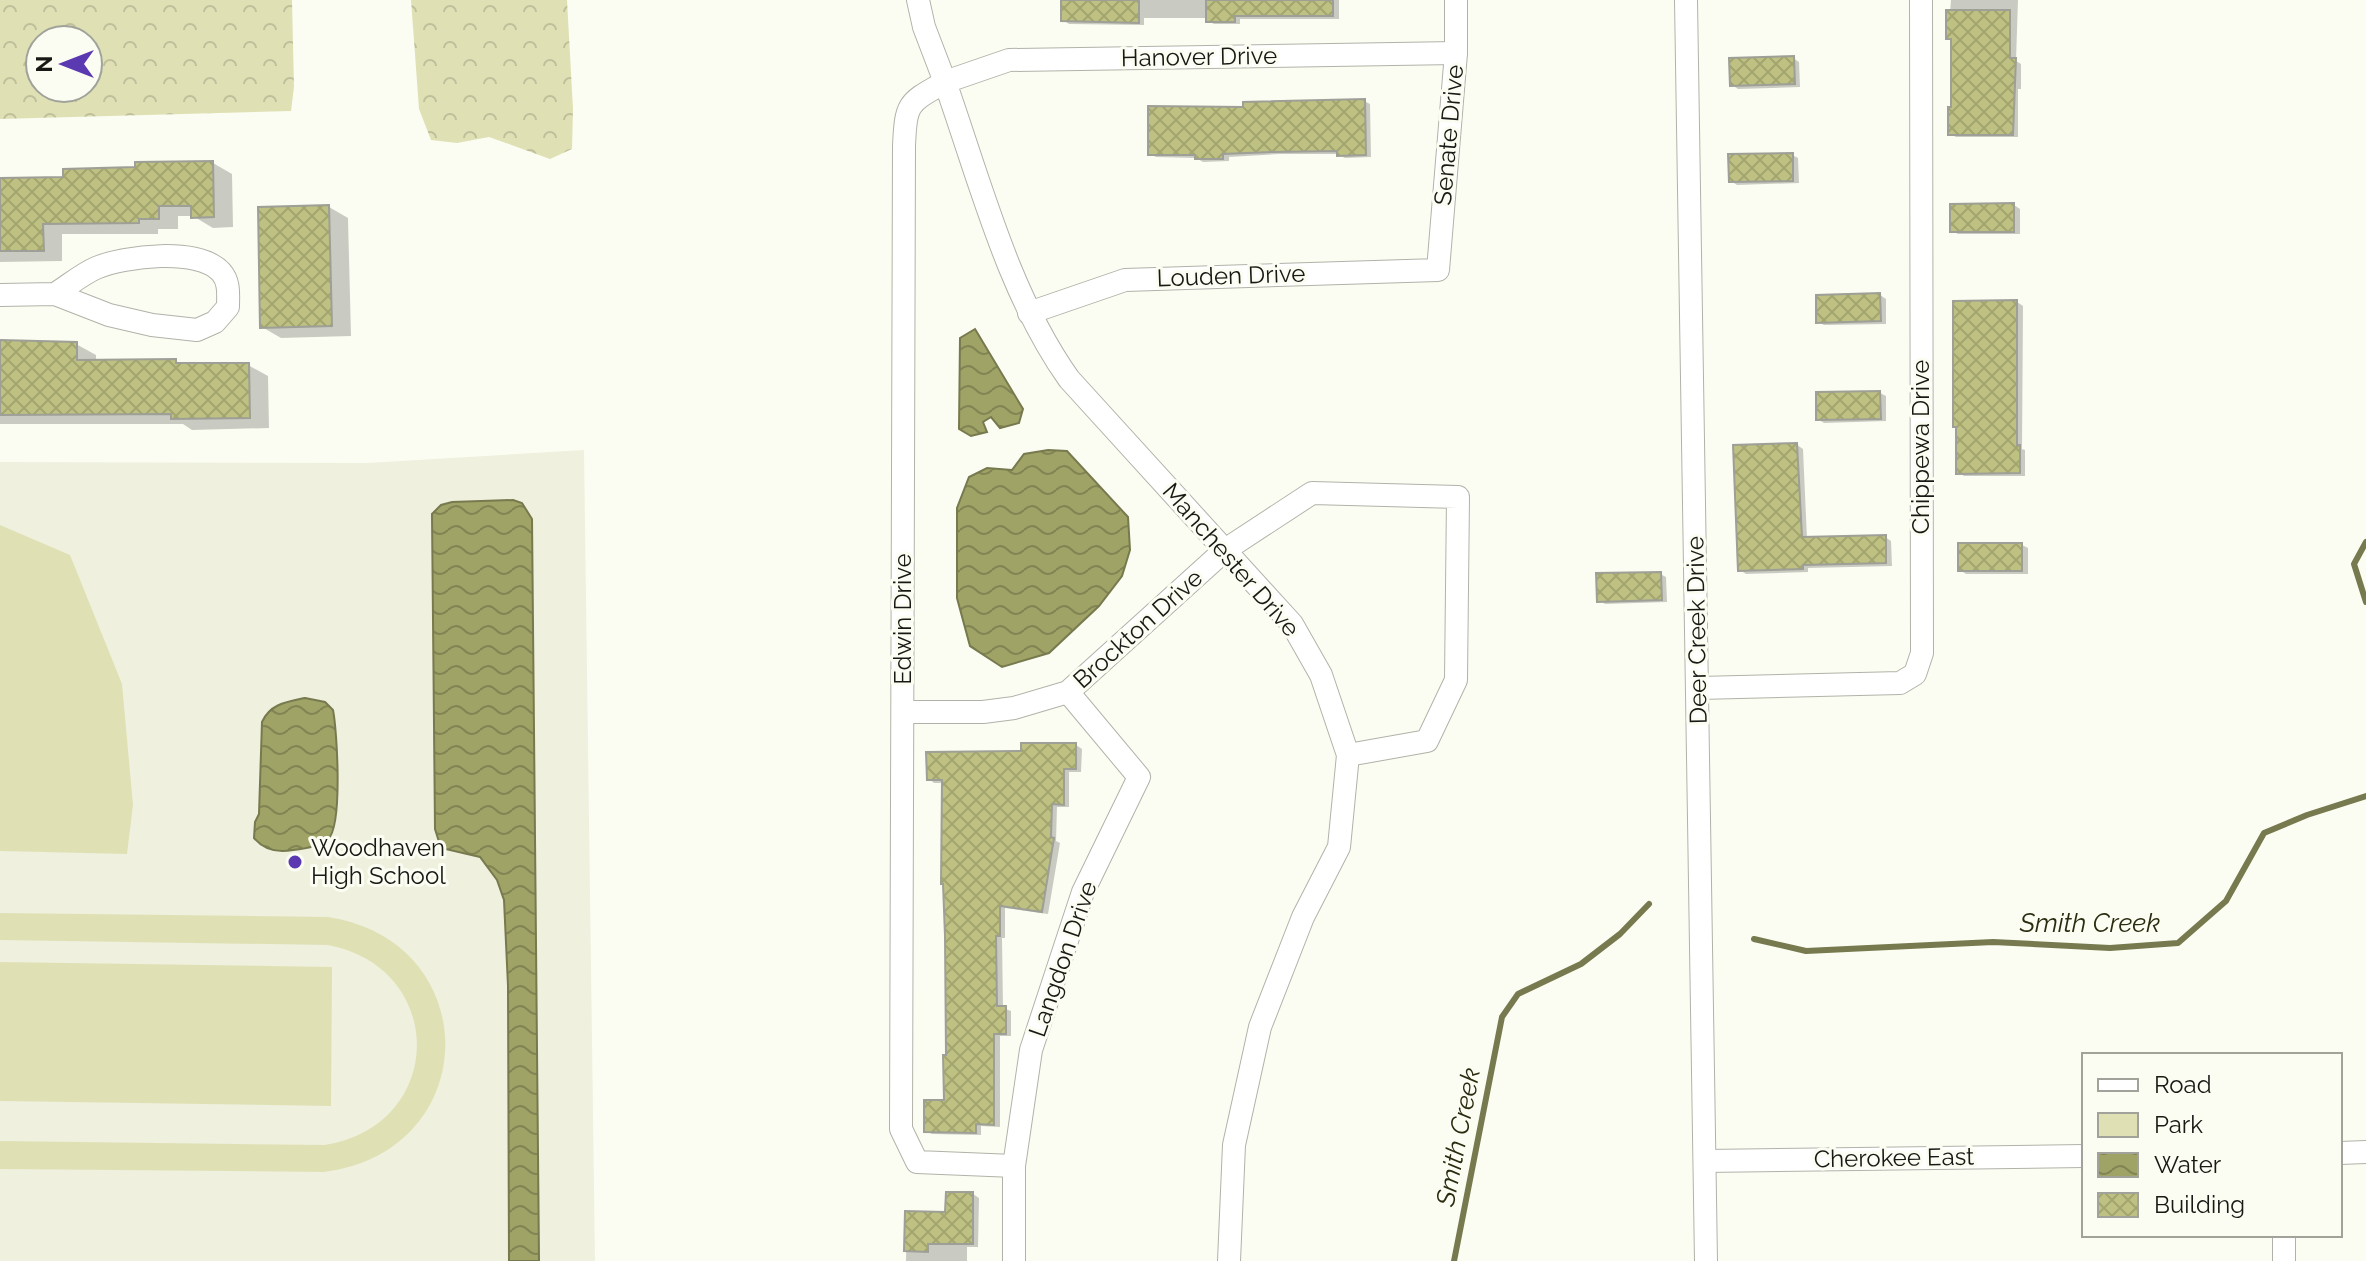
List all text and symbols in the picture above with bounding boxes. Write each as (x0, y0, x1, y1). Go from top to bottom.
north arrow (24, 24, 104, 104)
street label: Hanover Drive (1121, 41, 1277, 72)
text: N (31, 56, 57, 72)
street label: Senate Drive (1428, 63, 1469, 206)
street label: Louden Drive (1156, 258, 1306, 293)
street label: Chippewa Drive (1906, 360, 1935, 534)
street label: Manchester Drive (1157, 477, 1306, 642)
street label: Deer Creek Drive (1680, 536, 1713, 724)
street label: Edwin Drive (888, 553, 917, 685)
street label: Brockton Drive (1067, 563, 1208, 694)
place label: Woodhaven High School (311, 833, 446, 890)
marker: Woodhaven High School (286, 853, 304, 871)
street label: Langdon Drive (1022, 877, 1103, 1040)
water label: Smith Creek (2019, 908, 2160, 938)
legend (2082, 1053, 2342, 1237)
water label: Smith Creek (1430, 1065, 1486, 1210)
text: Road (2154, 1070, 2212, 1099)
text: Park (2154, 1110, 2203, 1139)
street label: Cherokee East (1814, 1142, 1974, 1173)
text: Water (2154, 1150, 2222, 1179)
text: Building (2154, 1190, 2245, 1219)

